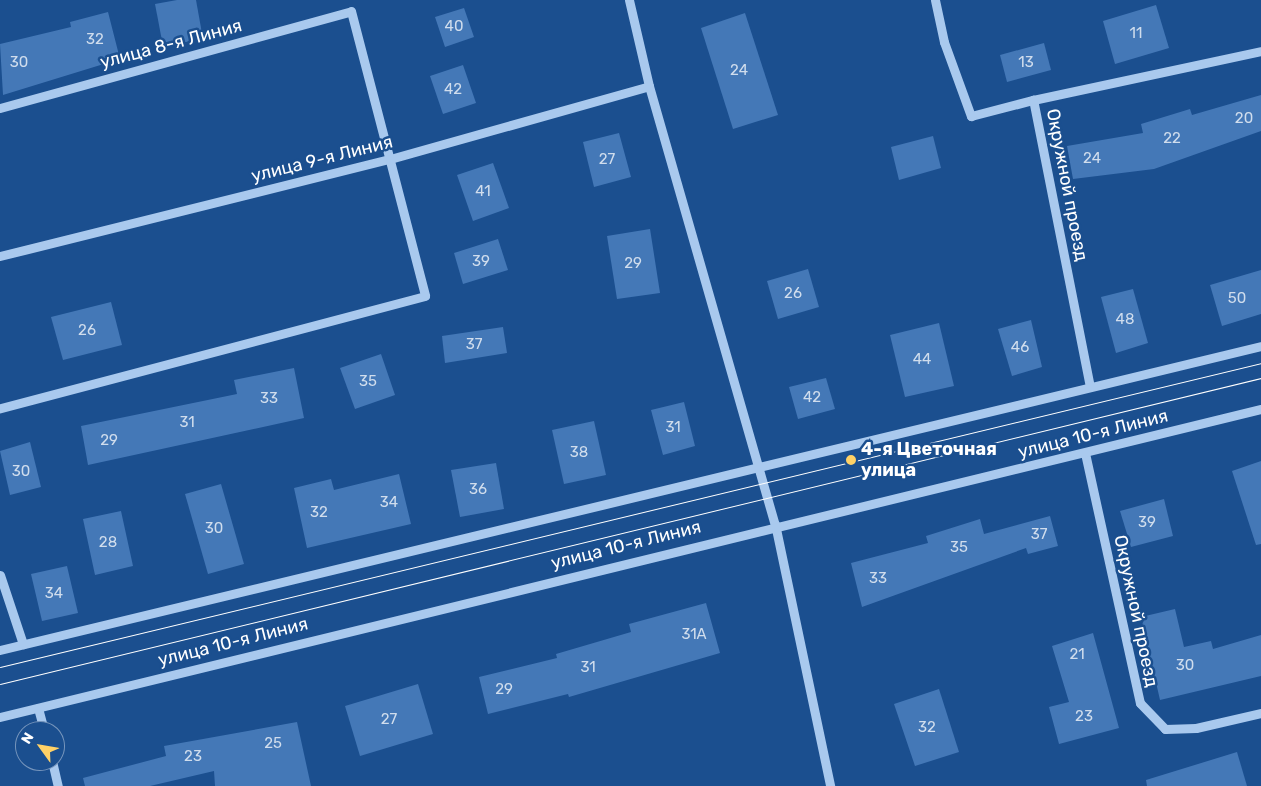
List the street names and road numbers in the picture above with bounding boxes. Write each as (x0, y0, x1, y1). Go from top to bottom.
street label: улица 8-я Линия (98, 15, 244, 73)
street label: Окружной проезд (1042, 107, 1092, 263)
street label: улица 9-я Линия (249, 131, 395, 187)
street label: улица 10-я Линия (1016, 405, 1170, 463)
street label: улица 10-я Линия (549, 516, 703, 574)
street label: Окружной проезд (1109, 533, 1163, 689)
street label: улица 10-я Линия (156, 613, 310, 671)

